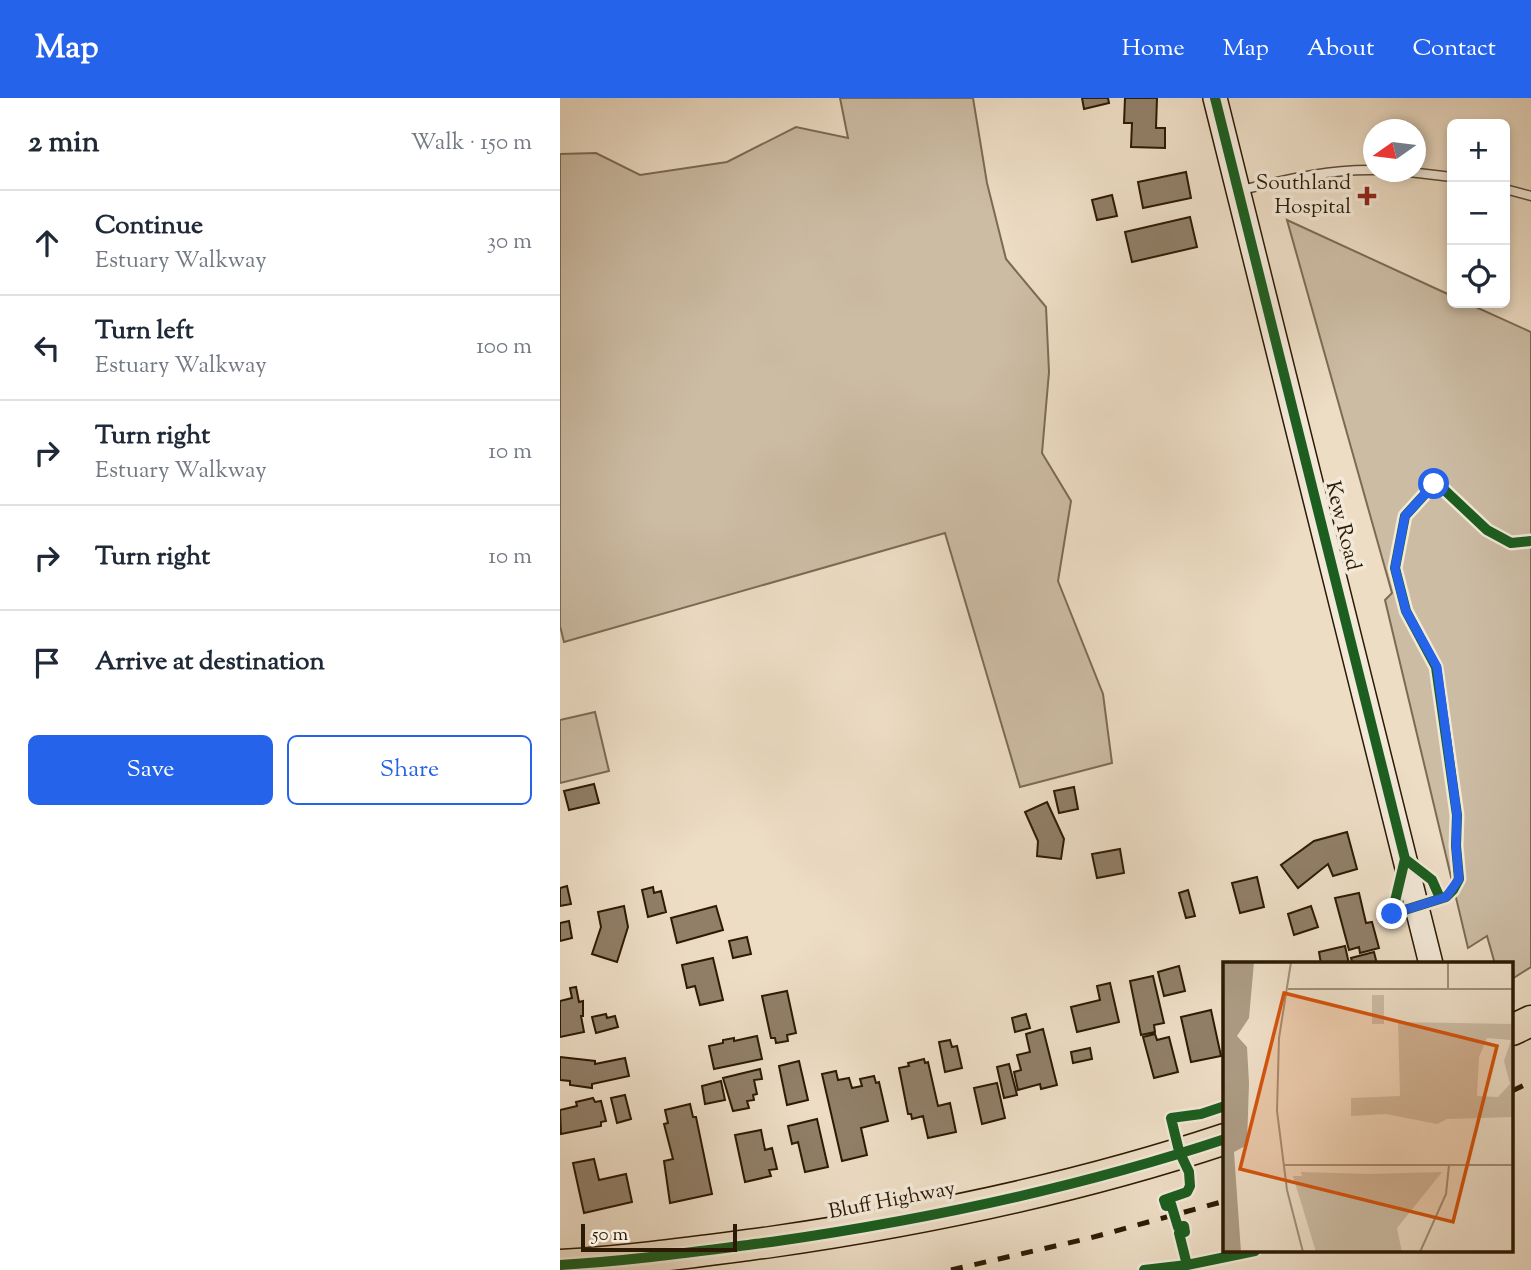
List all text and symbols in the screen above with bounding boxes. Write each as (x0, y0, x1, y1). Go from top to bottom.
text: Map (35, 25, 99, 73)
text: Home (1122, 32, 1185, 66)
text: Map (1223, 32, 1269, 66)
text: About (1307, 32, 1374, 66)
text: Contact (1412, 32, 1496, 66)
north arrow (1363, 119, 1426, 182)
map controls (1447, 119, 1510, 308)
button: + (1447, 119, 1510, 182)
text: 2 min (28, 122, 100, 165)
text: Walk · 150 m (411, 127, 532, 160)
place label: Southland Hospital (1256, 169, 1351, 223)
button: − (1447, 182, 1510, 245)
marker: Southland Hospital (1357, 186, 1377, 206)
text: Continue (95, 208, 203, 245)
icon: ahead (28, 224, 66, 262)
text: 30 m (487, 226, 532, 259)
text: Estuary Walkway (95, 245, 267, 278)
button: locate (1447, 245, 1510, 308)
text: Turn left (95, 313, 194, 350)
icon: left (28, 329, 66, 367)
text: 100 m (476, 331, 532, 364)
text: Estuary Walkway (95, 350, 267, 383)
text: Turn right (95, 418, 210, 455)
icon: right (28, 434, 66, 472)
text: 10 m (488, 436, 532, 469)
text: Estuary Walkway (95, 455, 267, 488)
route start (1418, 468, 1449, 499)
street label: Kew Road (1316, 478, 1368, 574)
icon: right (28, 539, 66, 577)
text: Turn right (95, 539, 210, 576)
text: 10 m (488, 541, 532, 574)
icon: arrive (28, 644, 66, 682)
text: Arrive at destination (95, 644, 325, 681)
button: Save (28, 735, 273, 805)
button: Share (287, 735, 532, 805)
route end (1376, 898, 1407, 929)
inset map (1223, 962, 1514, 1252)
street label: Bluff Highway (826, 1174, 958, 1228)
scale bar (581, 1221, 737, 1253)
text: 50 m (592, 1222, 628, 1249)

